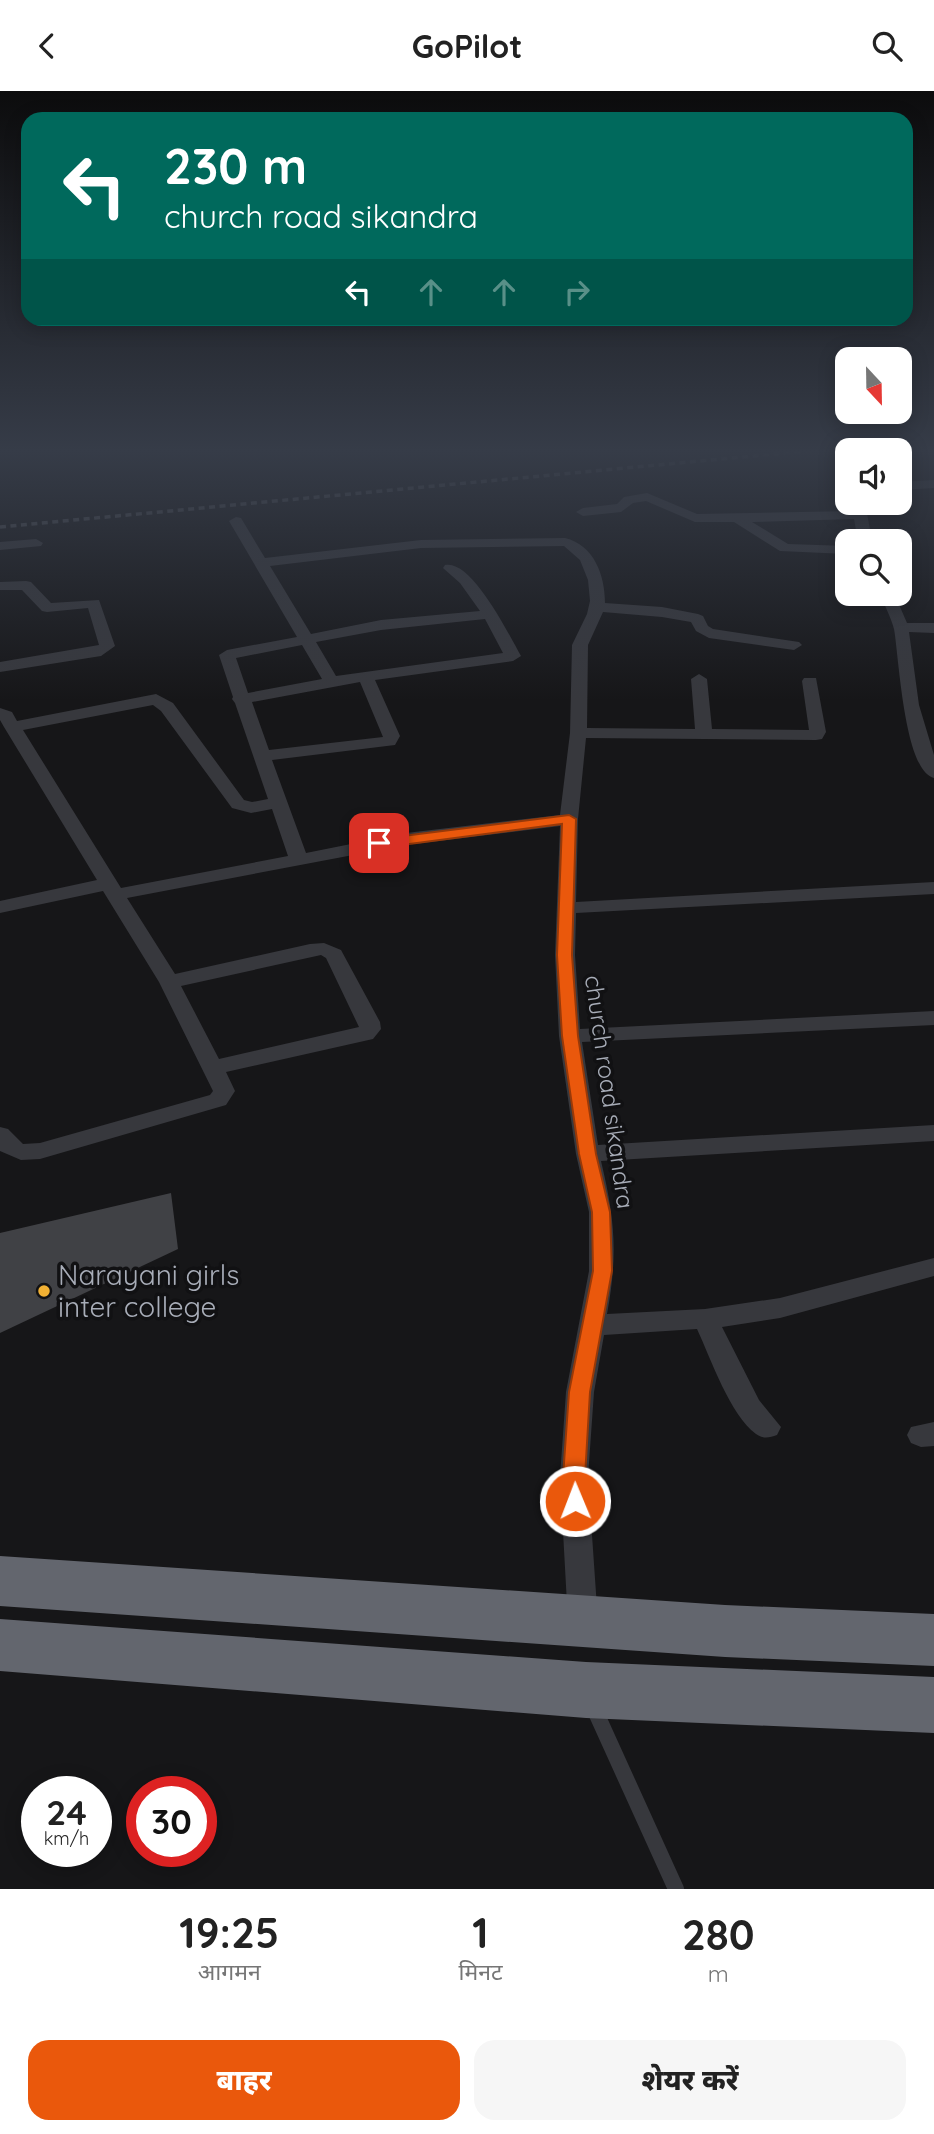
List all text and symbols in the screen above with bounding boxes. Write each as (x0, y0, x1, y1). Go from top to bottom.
text: GoPilot (412, 26, 522, 66)
icon: back (28, 27, 66, 65)
icon: search (868, 27, 906, 65)
text: 230 m (164, 135, 307, 196)
icon: left (49, 140, 140, 231)
text: church road sikandra (164, 196, 478, 236)
icon: left (339, 273, 377, 311)
icon: ahead (412, 273, 450, 311)
icon: ahead (485, 273, 523, 311)
icon: right (558, 273, 596, 311)
north arrow (835, 347, 912, 423)
map controls (835, 347, 912, 606)
button: sound (835, 438, 912, 515)
button: search (835, 529, 912, 606)
pin (349, 813, 409, 873)
icon: arrive (360, 824, 398, 862)
street label: church road sikandra (579, 973, 641, 1211)
place label: Narayani girls inter college (58, 1257, 239, 1324)
marker: Narayani girls inter college (36, 1283, 52, 1299)
position arrow (538, 1464, 612, 1538)
speed limit sign: 30 (126, 1776, 217, 1867)
text: 24 (46, 1790, 87, 1834)
text: km/h (44, 1827, 89, 1850)
text: 19:25 (179, 1906, 279, 1959)
text: 1 (472, 1906, 489, 1959)
text: 280 (682, 1908, 755, 1961)
text: आगमन (198, 1957, 261, 1986)
text: मिनट (458, 1957, 503, 1986)
text: m (708, 1959, 729, 1988)
button: बाहर (28, 2040, 460, 2120)
button: शेयर करें (474, 2040, 906, 2120)

